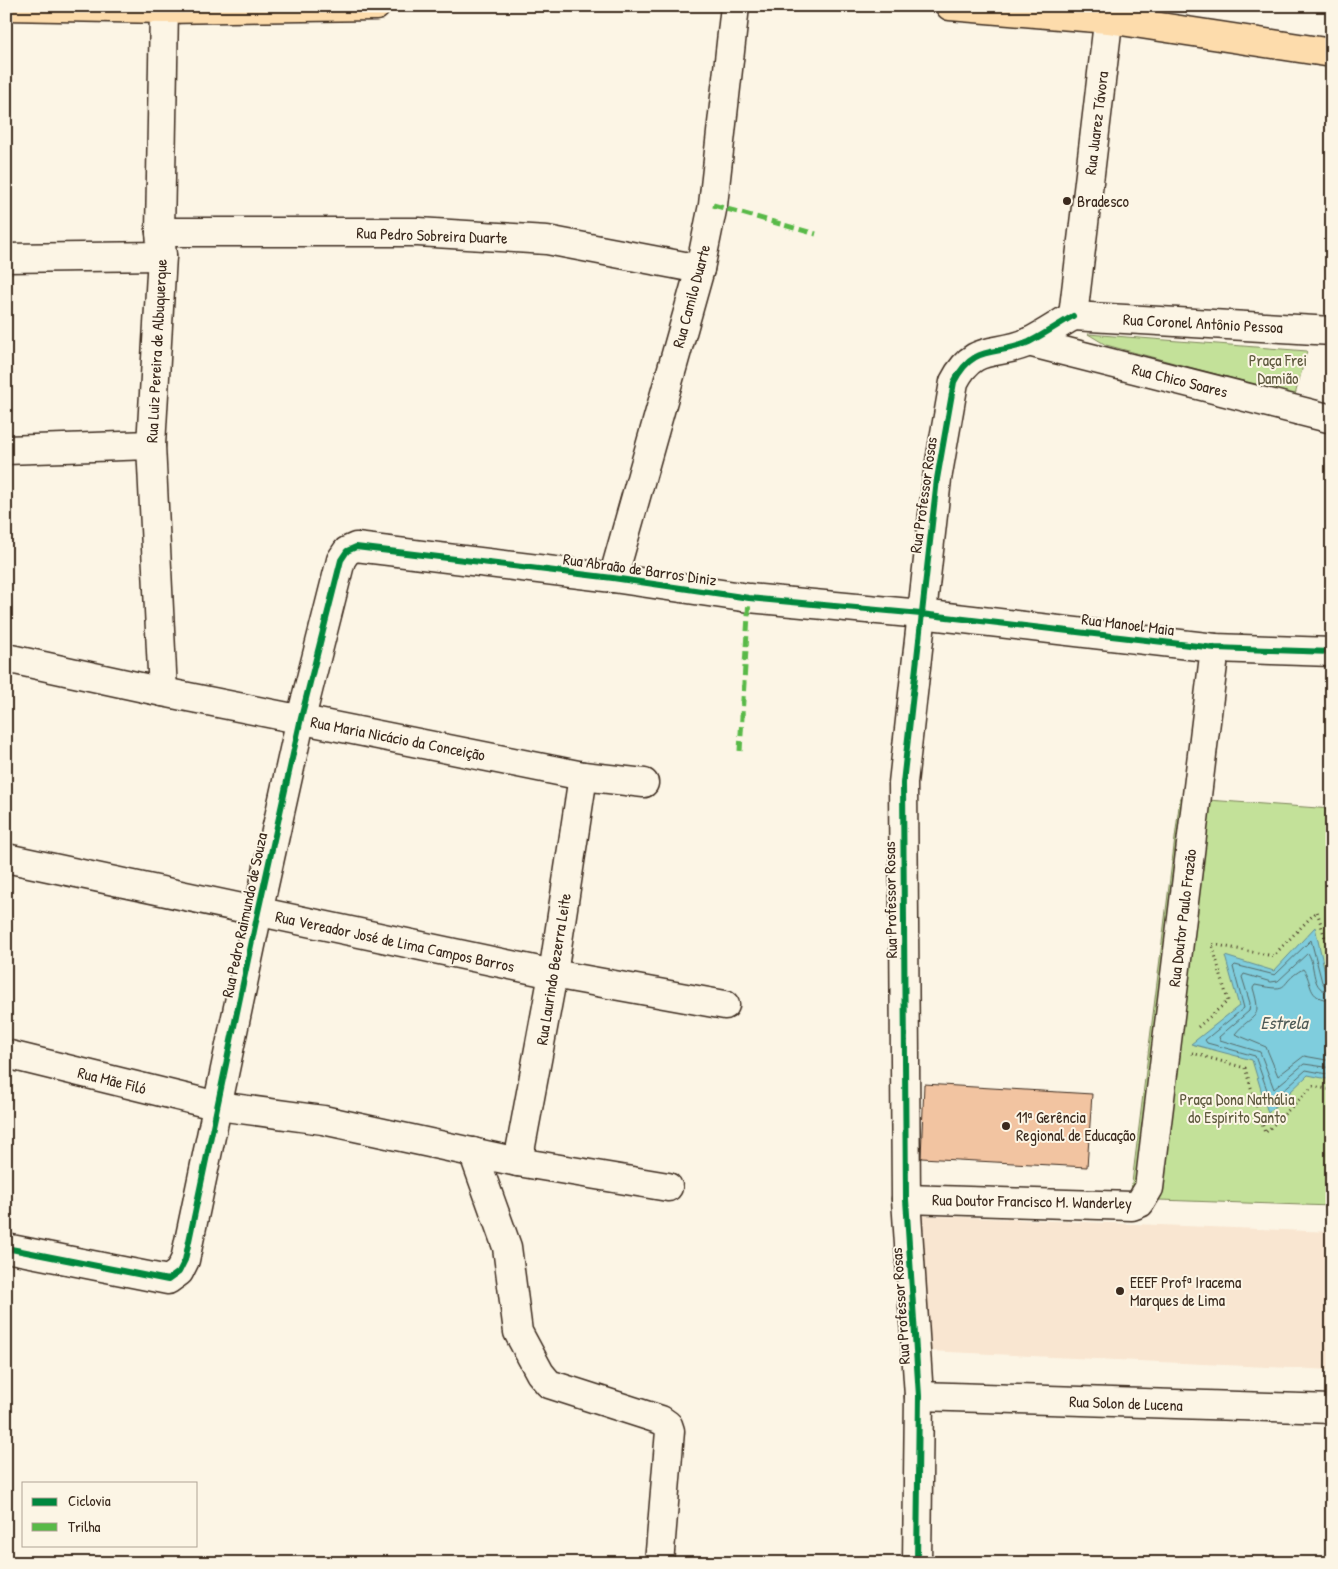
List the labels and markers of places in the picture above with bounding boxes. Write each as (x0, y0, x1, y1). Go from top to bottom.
place label: Bradesco (1077, 190, 1130, 212)
marker: Bradesco (1061, 195, 1073, 207)
place label: 11ª Gerência Regional de Educação (1016, 1106, 1136, 1146)
marker: 11ª Gerência Regional de Educação (1000, 1120, 1012, 1132)
place label: EEEF Profª Iracema Marques de Lima (1130, 1271, 1241, 1311)
marker: EEEF Profª Iracema Marques de Lima (1114, 1285, 1126, 1297)

